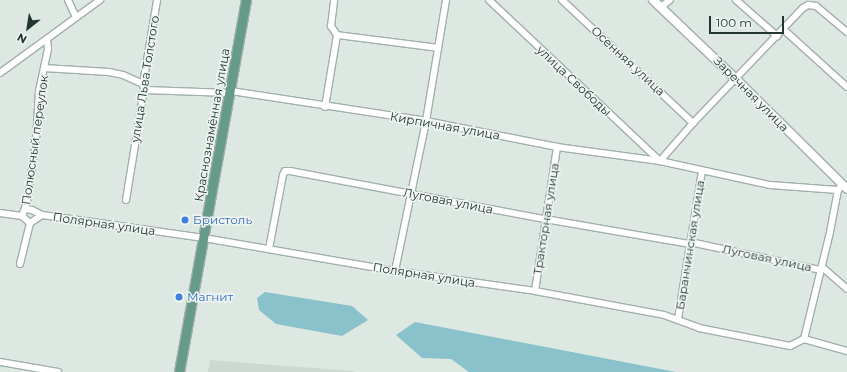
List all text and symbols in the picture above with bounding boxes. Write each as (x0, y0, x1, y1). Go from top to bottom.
north arrow (8, 8, 48, 48)
scale bar (711, 8, 786, 34)
street label: улица Льва Толстого (128, 14, 162, 144)
text: 100 m (716, 15, 752, 30)
street label: Осенняя улица (588, 23, 668, 99)
text: N (15, 30, 29, 47)
street label: улица Свободы (534, 43, 614, 119)
street label: Краснознамённая улица (191, 47, 233, 203)
street label: Заречная улица (710, 53, 792, 135)
street label: Полюсный переулок (19, 74, 51, 206)
street label: Кирпичная улица (389, 109, 501, 143)
street label: Тракторная улица (530, 162, 562, 276)
street label: Баранчинская улица (673, 179, 707, 311)
street label: Луговая улица (402, 185, 494, 217)
street label: Полярная улица (52, 210, 156, 238)
place label: Бристоль (193, 213, 252, 227)
marker: Бристоль (180, 215, 190, 225)
street label: Луговая улица (721, 241, 813, 275)
street label: Полярная улица (372, 260, 476, 290)
place label: Магнит (187, 290, 233, 304)
marker: Магнит (174, 292, 184, 302)

